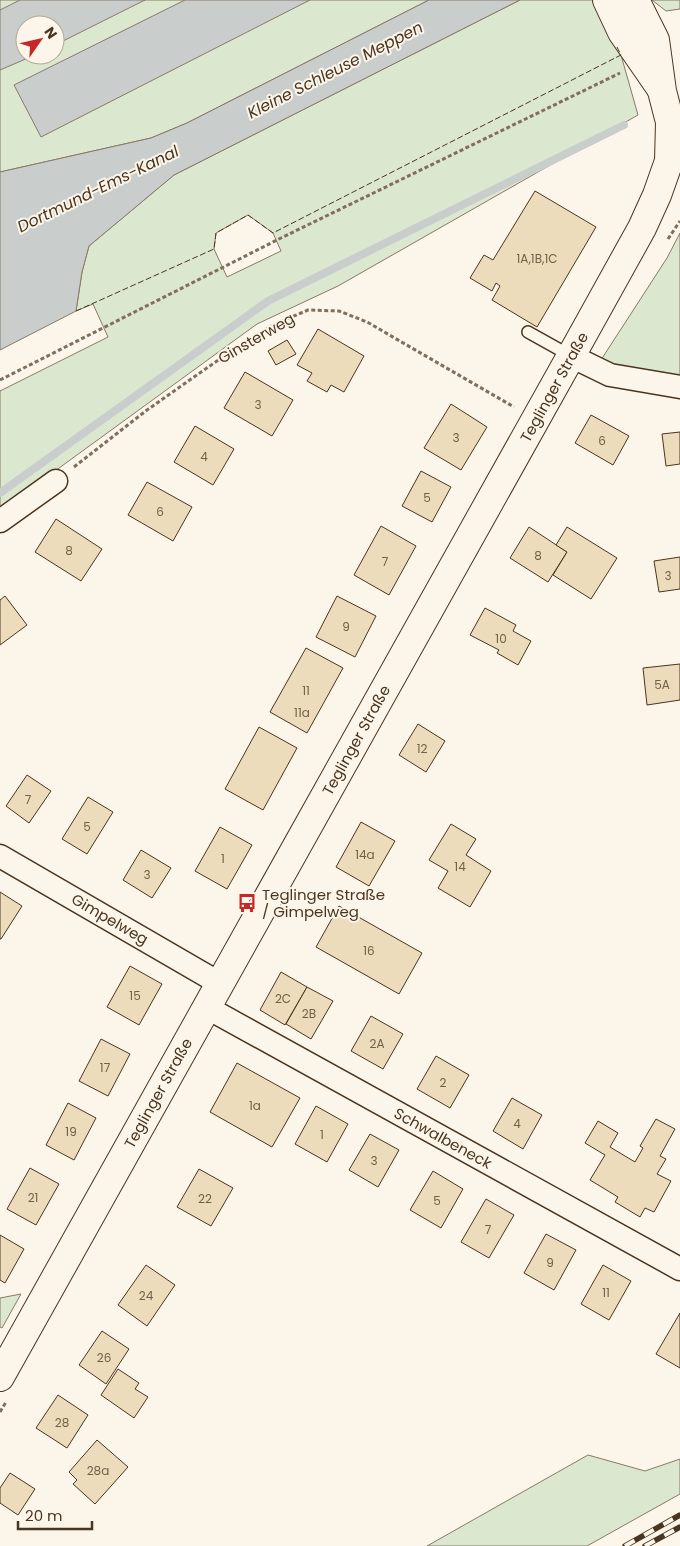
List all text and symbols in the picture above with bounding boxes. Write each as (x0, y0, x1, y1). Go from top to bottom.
north arrow (15, 15, 65, 65)
water label: Kleine Schleuse Meppen (243, 16, 427, 124)
text: N (40, 23, 62, 43)
water label: Dortmund-Ems-Kanal (13, 140, 183, 238)
house number: 1A,1B,1C (517, 250, 557, 267)
street label: Ginsterweg (214, 308, 298, 368)
street label: Teglinger Straße (515, 328, 593, 446)
house number: 3 (254, 396, 262, 413)
house number: 3 (452, 429, 460, 446)
house number: 6 (598, 432, 606, 449)
house number: 4 (200, 448, 208, 465)
house number: 5 (423, 489, 431, 506)
house number: 6 (156, 503, 164, 520)
house number: 8 (65, 542, 73, 559)
house number: 8 (534, 547, 542, 564)
house number: 7 (382, 553, 389, 570)
house number: 3 (664, 567, 672, 584)
house number: 9 (342, 618, 350, 635)
house number: 10 (495, 630, 507, 647)
house number: 5A (654, 676, 670, 693)
street label: Teglinger Straße (317, 681, 395, 799)
house number: 11 (302, 682, 310, 699)
house number: 11a (294, 704, 310, 721)
house number: 12 (417, 740, 427, 757)
house number: 7 (25, 791, 32, 808)
house number: 5 (83, 818, 91, 835)
house number: 14a (355, 846, 375, 863)
house number: 1 (221, 850, 225, 867)
house number: 14 (454, 858, 466, 875)
house number: 3 (143, 866, 151, 883)
place label: Teglinger Straße / Gimpelweg (262, 884, 385, 922)
street label: Gimpelweg (68, 888, 152, 950)
bus stop icon: Teglinger Straße / Gimpelweg (236, 892, 258, 914)
house number: 16 (363, 942, 375, 959)
house number: 15 (129, 987, 141, 1004)
house number: 2C (275, 990, 291, 1007)
house number: 2B (302, 1005, 316, 1022)
street label: Teglinger Straße (119, 1034, 197, 1152)
house number: 2A (370, 1035, 385, 1052)
house number: 17 (100, 1059, 111, 1076)
house number: 2 (440, 1074, 447, 1091)
house number: 1a (249, 1097, 261, 1114)
street label: Schwalbeneck (390, 1102, 496, 1174)
house number: 4 (513, 1115, 521, 1132)
house number: 19 (65, 1123, 77, 1140)
house number: 1 (320, 1126, 324, 1143)
house number: 3 (370, 1152, 378, 1169)
house number: 21 (28, 1189, 38, 1206)
house number: 22 (198, 1190, 212, 1207)
house number: 5 (433, 1192, 441, 1209)
house number: 7 (485, 1221, 492, 1238)
house number: 9 (546, 1254, 554, 1271)
house number: 11 (602, 1284, 610, 1301)
house number: 24 (139, 1287, 154, 1304)
house number: 26 (97, 1349, 111, 1366)
house number: 28 (55, 1414, 69, 1431)
house number: 28a (87, 1462, 109, 1479)
scale bar (18, 1498, 91, 1530)
text: 20 m (25, 1505, 63, 1526)

